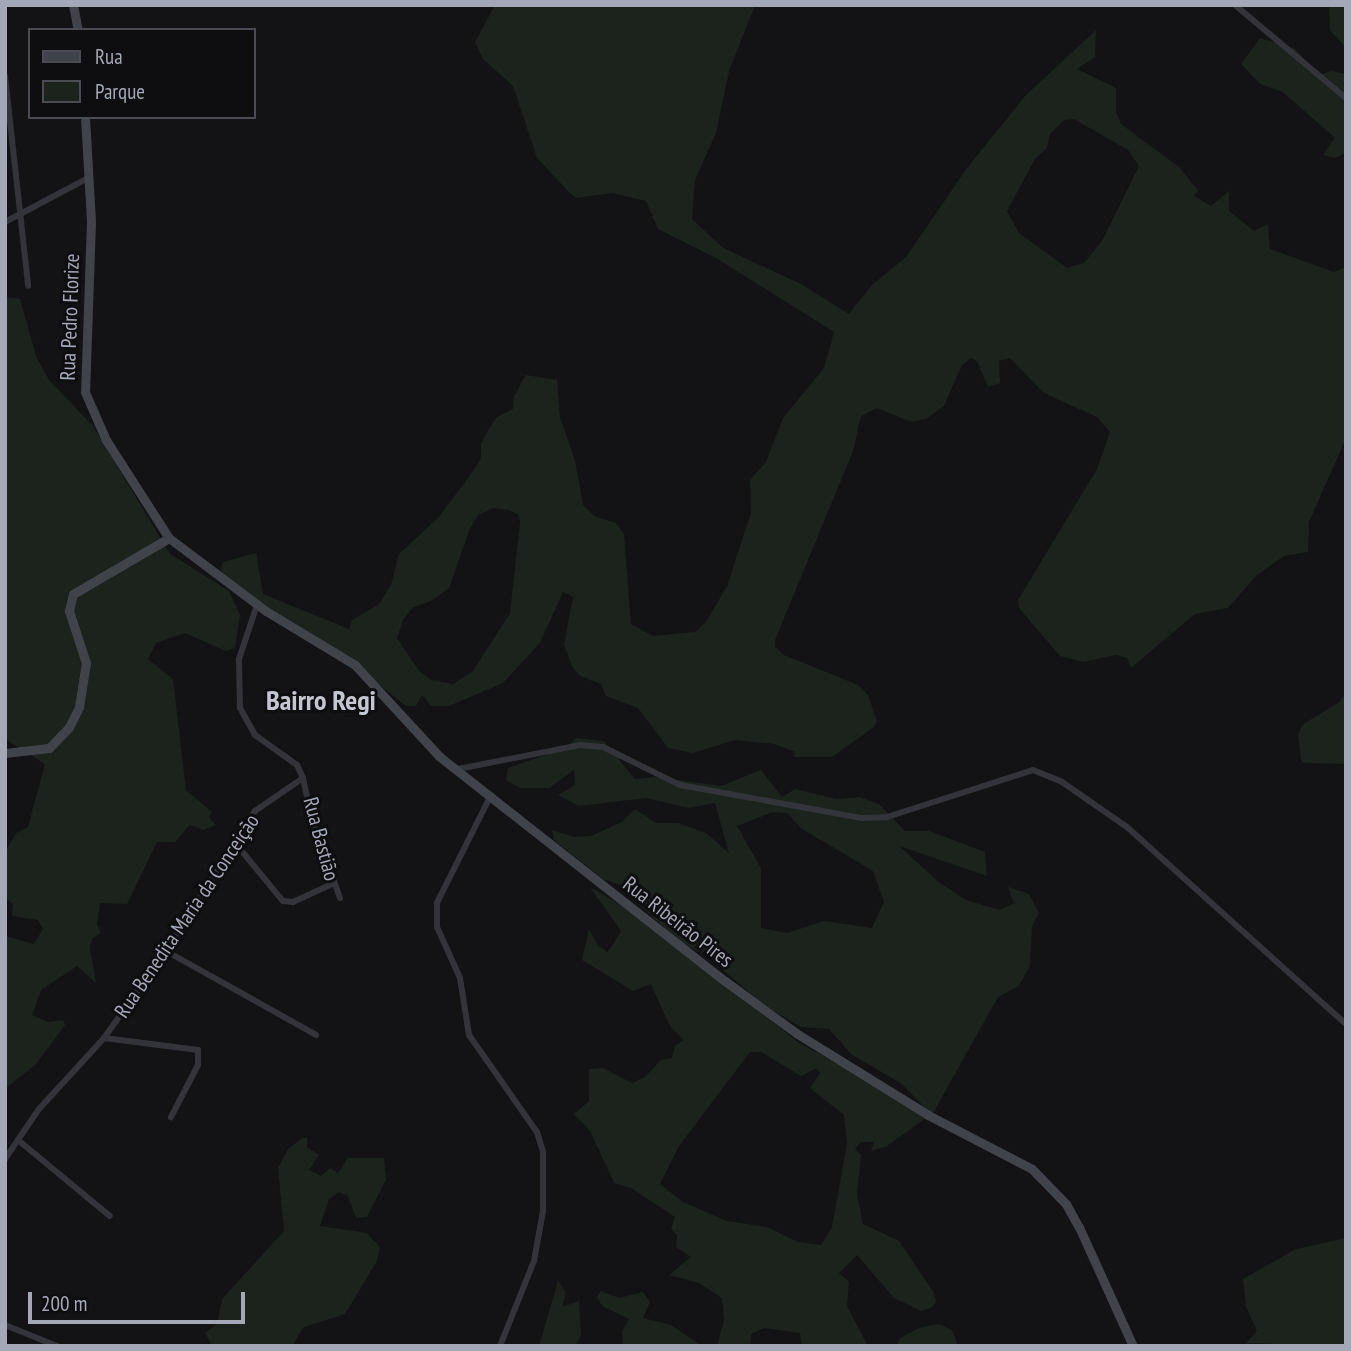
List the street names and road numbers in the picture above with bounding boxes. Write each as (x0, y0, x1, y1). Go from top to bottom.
street label: Rua Pedro Florize (55, 253, 85, 381)
street label: Rua Bastião (298, 795, 344, 883)
street label: Rua Benedita Maria da Conceição (109, 809, 265, 1023)
street label: Rua Ribeirão Pires (618, 871, 738, 973)

